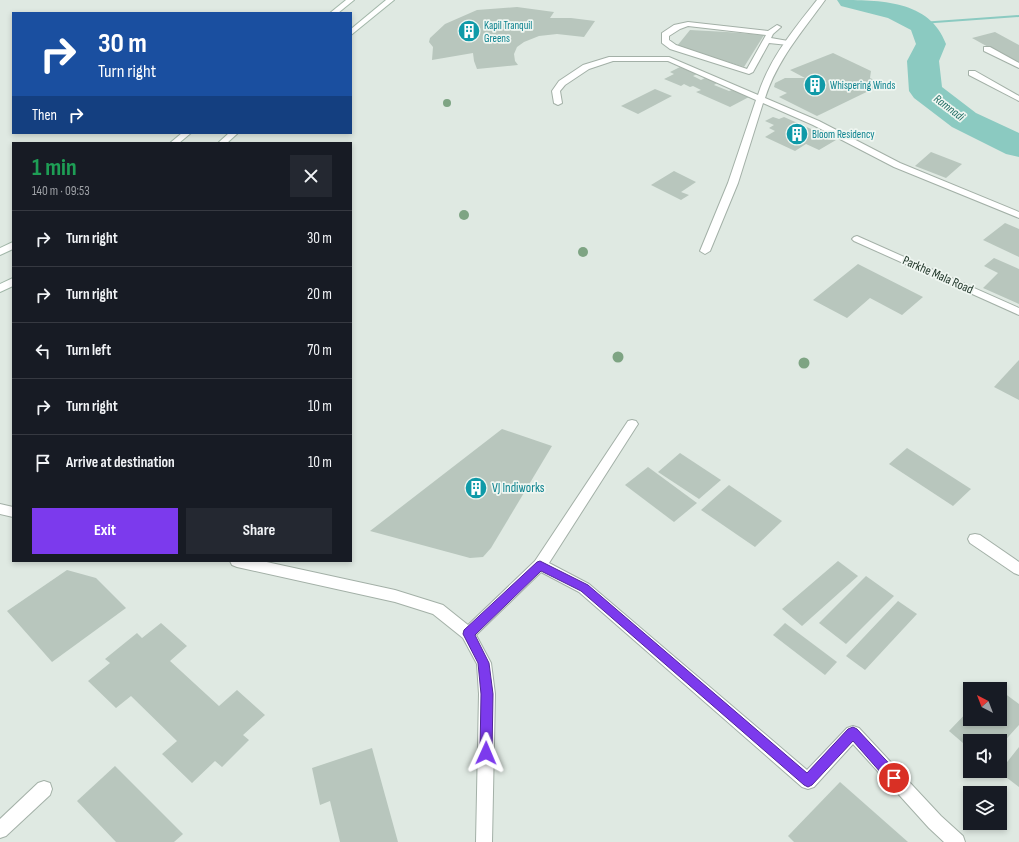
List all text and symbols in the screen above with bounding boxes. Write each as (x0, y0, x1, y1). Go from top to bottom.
building icon: Kapil Tranquil Greens (456, 18, 482, 44)
place label: Kapil Tranquil Greens (484, 19, 532, 45)
text: 30 m (98, 27, 147, 60)
icon: right (32, 28, 84, 80)
text: Turn right (98, 61, 156, 82)
building icon: Whispering Winds (802, 72, 828, 98)
place label: Whispering Winds (830, 79, 895, 92)
water label: Ramnadi (931, 92, 968, 125)
icon: right (65, 104, 87, 126)
text: Then (32, 106, 57, 125)
building icon: Bloom Residency (784, 121, 810, 147)
place label: Bloom Residency (812, 128, 875, 141)
text: 1 min (32, 153, 77, 182)
button: close (290, 155, 332, 197)
text: 140 m · 09:53 (32, 183, 90, 199)
icon: right (32, 228, 54, 250)
text: Turn right (66, 229, 118, 248)
text: 30 m (307, 229, 332, 248)
street label: Parkhe Mala Road (900, 252, 976, 298)
icon: right (32, 284, 54, 306)
text: Turn right (66, 285, 118, 304)
text: 20 m (307, 285, 332, 304)
icon: left (32, 340, 54, 362)
text: Turn left (66, 341, 111, 360)
text: 70 m (307, 341, 332, 360)
icon: right (32, 396, 54, 418)
text: Turn right (66, 397, 118, 416)
text: 10 m (308, 397, 332, 416)
icon: arrive (32, 452, 54, 474)
text: Arrive at destination (66, 453, 175, 472)
text: 10 m (308, 453, 332, 472)
building icon: VJ Indiworks (463, 475, 489, 501)
place label: VJ Indiworks (492, 480, 545, 496)
button: Exit (32, 508, 178, 554)
button: Share (186, 508, 332, 554)
north arrow (963, 682, 1007, 726)
map controls (963, 682, 1007, 830)
position arrow (465, 732, 507, 774)
button: sound (963, 734, 1007, 778)
pin (877, 761, 911, 795)
icon: arrive (883, 767, 905, 789)
button: layers (963, 786, 1007, 830)

